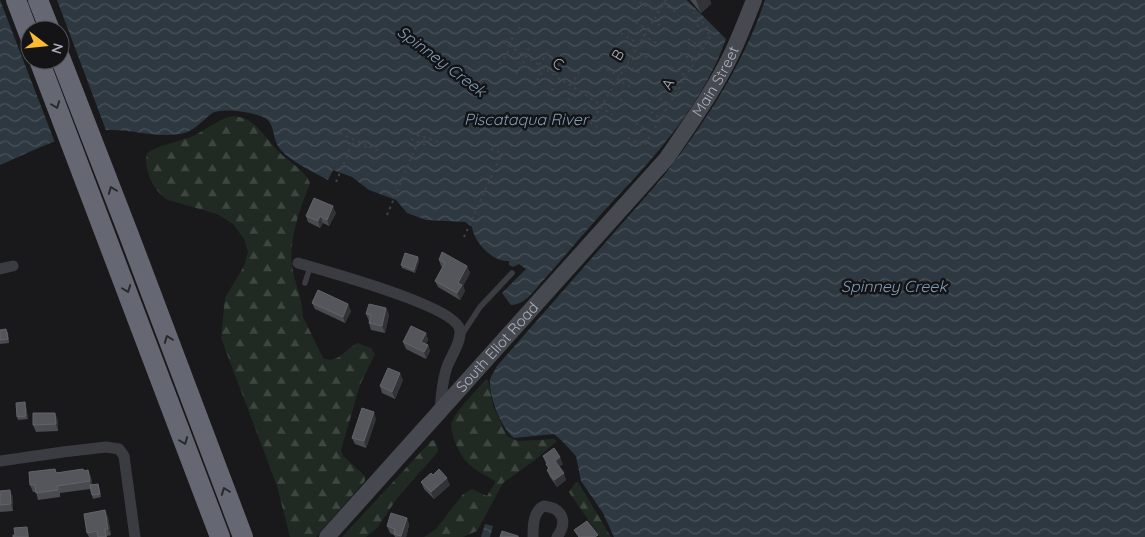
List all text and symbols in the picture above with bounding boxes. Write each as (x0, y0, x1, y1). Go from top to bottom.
north arrow (20, 20, 70, 70)
water label: Spinney Creek (394, 21, 491, 102)
text: N (47, 41, 68, 56)
street label: Main Street (688, 43, 743, 120)
street label: B (607, 45, 628, 64)
street label: C (549, 53, 568, 74)
street label: A (657, 74, 678, 93)
one-way arrow (51, 101, 61, 109)
water label: Piscataqua River (464, 109, 590, 129)
one-way arrow (107, 186, 118, 195)
water label: Spinney Creek (841, 276, 948, 296)
one-way arrow (121, 284, 131, 292)
street label: South Eliot Road (452, 298, 542, 396)
one-way arrow (164, 335, 174, 344)
one-way arrow (178, 436, 188, 444)
one-way arrow (221, 488, 231, 496)

